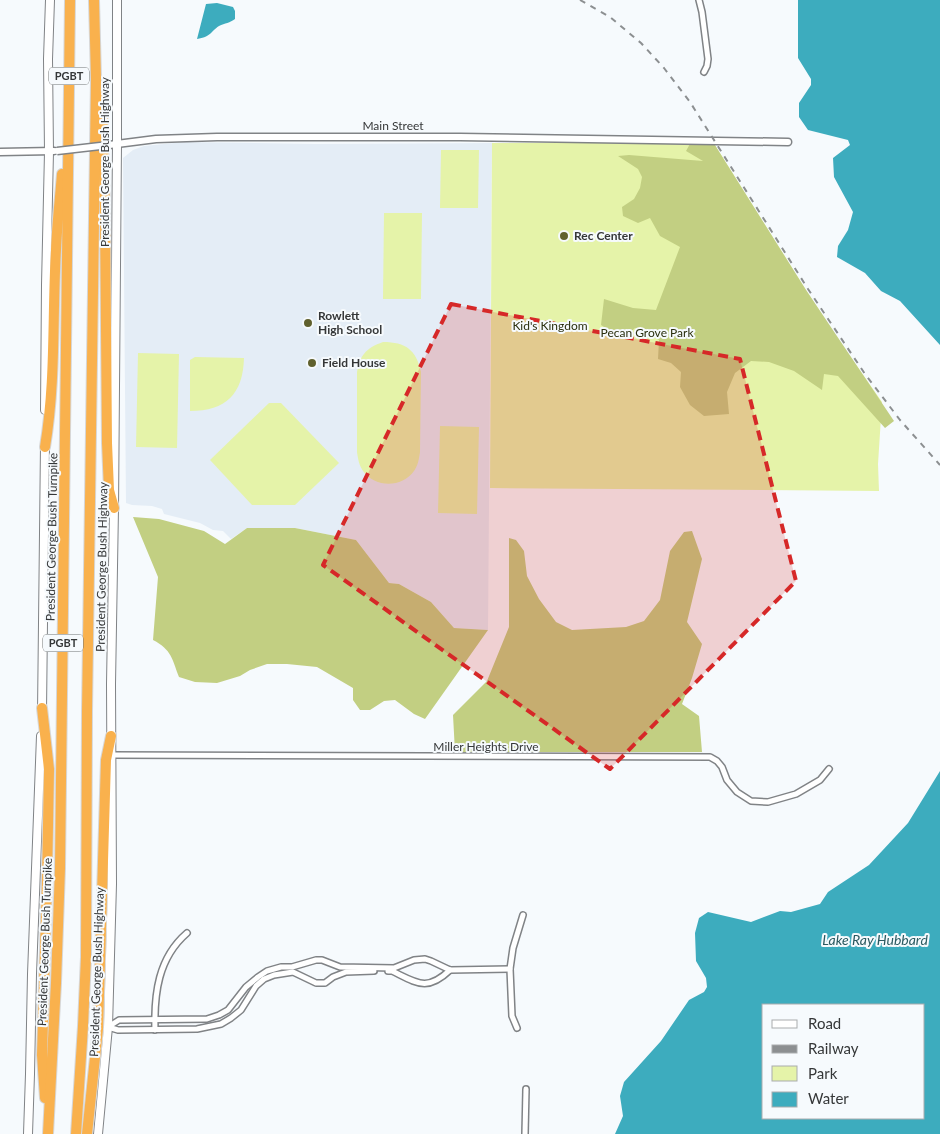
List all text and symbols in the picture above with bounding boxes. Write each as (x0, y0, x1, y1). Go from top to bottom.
road number: PGBT (49, 68, 89, 84)
street label: President George Bush Highway (97, 76, 112, 247)
street label: Main Street (362, 118, 424, 133)
place label: Rec Center (574, 228, 633, 243)
marker: Rec Center (558, 230, 570, 242)
place label: Rowlett High School (318, 308, 382, 337)
marker: Rowlett High School (302, 317, 314, 329)
park label: Kid's Kingdom (512, 318, 588, 333)
park label: Pecan Grove Park (601, 325, 694, 340)
place label: Field House (322, 355, 386, 370)
marker: Field House (306, 357, 318, 369)
street label: President George Bush Turnpike (43, 453, 60, 621)
street label: President George Bush Highway (93, 481, 110, 652)
road number: PGBT (43, 634, 83, 651)
street label: Miller Heights Drive (433, 739, 539, 754)
street label: President George Bush Turnpike (34, 858, 55, 1026)
street label: President George Bush Highway (86, 886, 107, 1057)
water label: Lake Ray Hubbard (822, 931, 928, 948)
legend (762, 1004, 925, 1119)
text: Road (808, 1014, 841, 1032)
text: Railway (808, 1039, 859, 1057)
text: Park (808, 1064, 838, 1082)
text: Water (808, 1089, 849, 1107)

